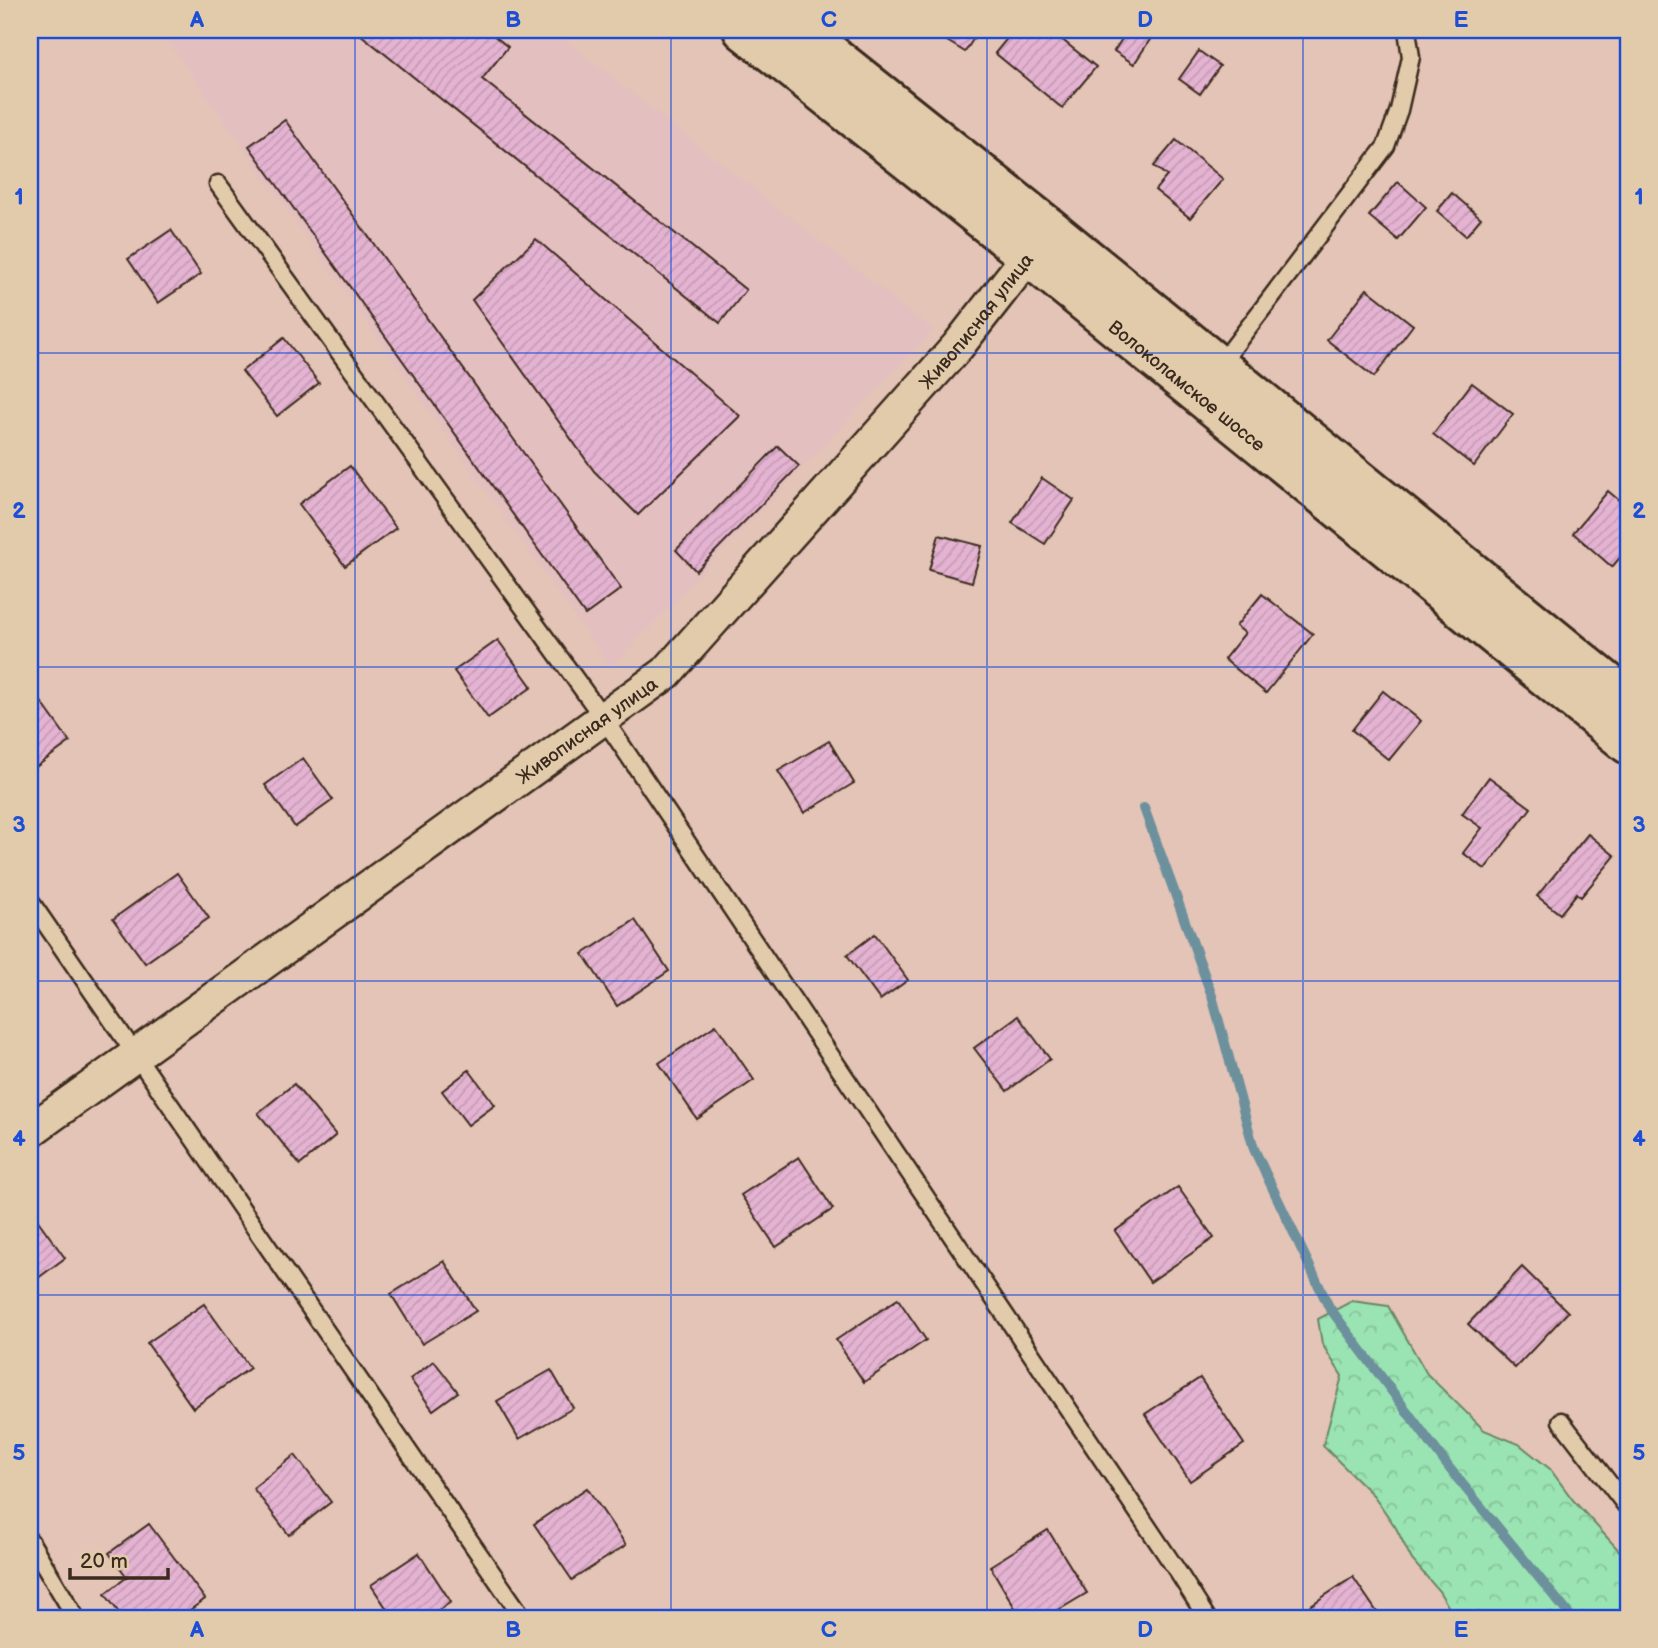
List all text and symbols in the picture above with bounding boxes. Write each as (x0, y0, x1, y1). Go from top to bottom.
text: A (189, 6, 205, 34)
text: B (505, 6, 521, 34)
text: C (821, 6, 837, 34)
text: D (1137, 6, 1153, 34)
text: E (1454, 6, 1469, 34)
text: 1 (14, 183, 24, 211)
text: 1 (1634, 183, 1644, 211)
street label: Живописная улица (915, 249, 1039, 394)
street label: Волоколамское шоссе (1103, 316, 1270, 457)
text: 2 (12, 497, 26, 525)
text: 2 (1632, 497, 1646, 525)
street label: Живописная улица (513, 673, 663, 790)
text: 3 (12, 811, 26, 839)
text: 3 (1632, 811, 1646, 839)
text: 4 (12, 1125, 26, 1153)
text: 4 (1632, 1125, 1646, 1153)
text: 5 (12, 1439, 26, 1467)
text: 5 (1632, 1439, 1646, 1467)
scale bar (70, 1536, 168, 1580)
text: 20 m (80, 1549, 128, 1574)
text: A (189, 1616, 205, 1644)
text: B (505, 1616, 521, 1644)
text: C (821, 1616, 837, 1644)
text: D (1137, 1616, 1153, 1644)
text: E (1454, 1616, 1469, 1644)

